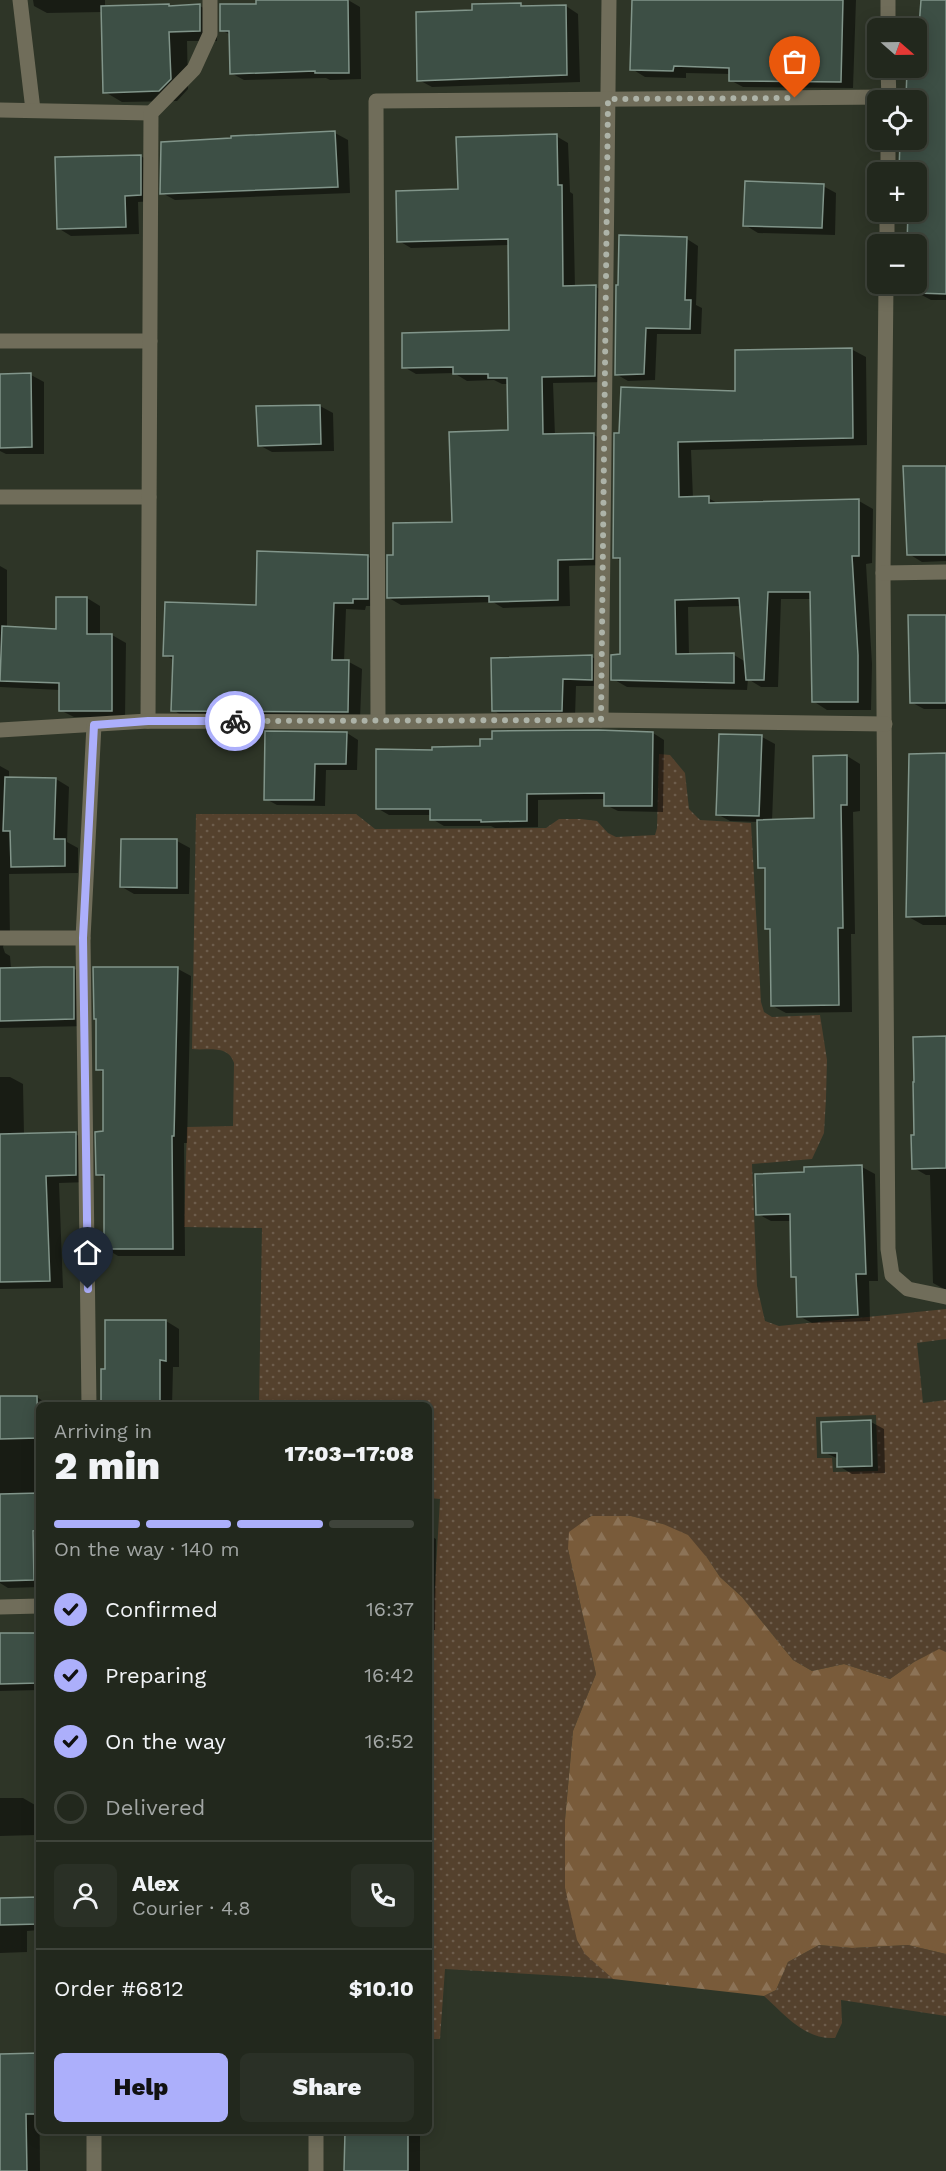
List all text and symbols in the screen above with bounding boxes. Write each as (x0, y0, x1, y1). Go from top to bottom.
north arrow (867, 18, 927, 78)
map controls (867, 18, 927, 294)
pin (769, 36, 820, 98)
icon: bag (778, 45, 811, 78)
button: locate (867, 90, 927, 150)
button: + (867, 162, 927, 222)
button: − (867, 234, 927, 294)
courier (205, 691, 265, 751)
icon: bike (219, 705, 252, 738)
pin (62, 1227, 113, 1289)
icon: home (71, 1236, 104, 1269)
text: Arriving in (54, 1419, 152, 1443)
text: 17:03–17:08 (284, 1441, 414, 1466)
text: 2 min (54, 1443, 160, 1488)
text: On the way · 140 m (54, 1537, 240, 1561)
icon: check (54, 1593, 87, 1626)
text: Confirmed (105, 1597, 218, 1622)
text: 16:37 (366, 1597, 414, 1621)
icon: check (54, 1659, 87, 1692)
text: Preparing (105, 1663, 206, 1688)
text: 16:42 (364, 1663, 414, 1687)
icon: check (54, 1725, 87, 1758)
text: On the way (105, 1729, 226, 1754)
text: 16:52 (365, 1729, 414, 1753)
text: Delivered (105, 1795, 205, 1820)
button: person (54, 1864, 117, 1927)
button: phone (351, 1864, 414, 1927)
text: Alex (132, 1871, 179, 1896)
text: Courier · 4.8 (132, 1896, 251, 1920)
text: Order #6812 (54, 1976, 184, 2001)
text: $10.10 (349, 1976, 414, 2001)
button: Help (54, 2053, 228, 2122)
button: Share (240, 2053, 414, 2122)

